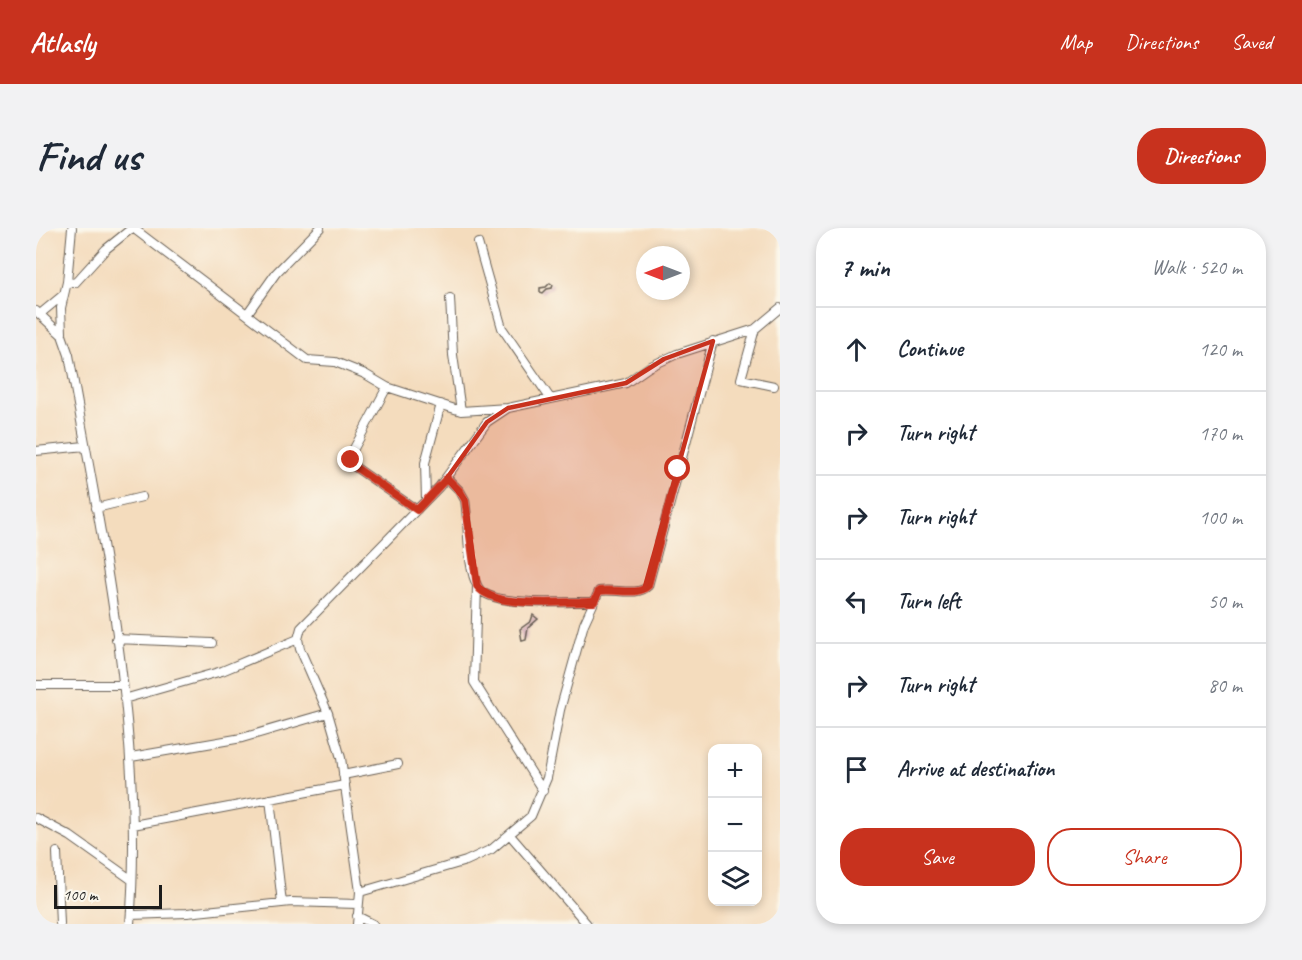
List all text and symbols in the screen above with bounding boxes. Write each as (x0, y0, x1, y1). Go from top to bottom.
text: Atlasly (30, 25, 95, 60)
text: Map (1060, 29, 1092, 55)
text: Directions (1125, 29, 1198, 55)
text: Saved (1231, 29, 1272, 55)
button: Directions (1137, 128, 1266, 184)
text: Find us (36, 130, 141, 183)
north arrow (636, 246, 690, 300)
text: 7 min (840, 251, 890, 284)
text: Walk · 520 m (1152, 255, 1242, 280)
icon: ahead (840, 333, 873, 366)
text: Continue (897, 335, 963, 363)
text: 120 m (1199, 337, 1242, 362)
icon: right (840, 417, 873, 450)
text: Turn right (897, 419, 974, 447)
text: 170 m (1199, 421, 1242, 446)
route end (337, 446, 363, 472)
route start (664, 455, 690, 481)
icon: right (840, 501, 873, 534)
text: Turn right (897, 503, 974, 531)
text: 100 m (1199, 505, 1242, 530)
icon: left (840, 585, 873, 618)
text: Turn left (897, 587, 961, 615)
text: 50 m (1208, 589, 1242, 614)
icon: right (840, 669, 873, 702)
text: Turn right (897, 671, 974, 699)
text: 80 m (1208, 673, 1242, 698)
map controls (708, 744, 762, 906)
button: + (708, 744, 762, 798)
icon: arrive (840, 753, 873, 786)
text: Arrive at destination (897, 755, 1054, 783)
button: − (708, 798, 762, 852)
button: Save (840, 828, 1035, 886)
button: Share (1047, 828, 1242, 886)
button: layers (708, 852, 762, 906)
scale bar (54, 882, 162, 910)
text: 100 m (63, 885, 97, 905)

